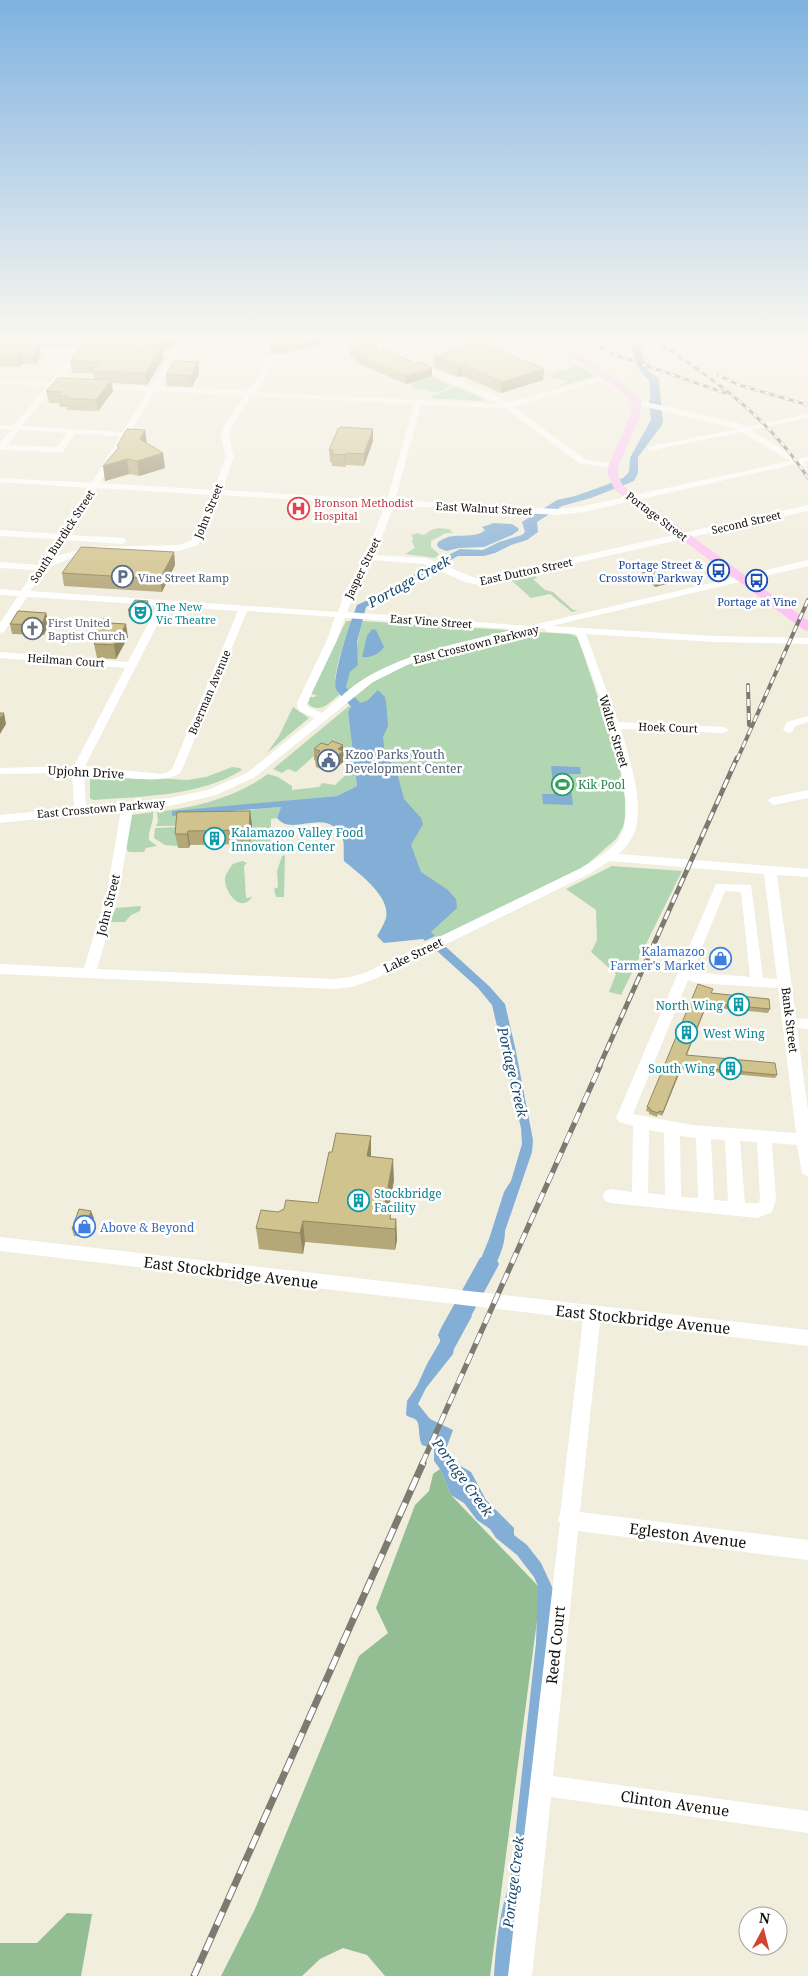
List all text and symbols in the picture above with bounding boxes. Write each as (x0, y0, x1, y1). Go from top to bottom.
street label: John Street (190, 481, 226, 542)
street label: South Burdick Street (26, 487, 98, 585)
street label: Portage Street (623, 488, 691, 544)
place label: Bronson Methodist Hospital (314, 495, 414, 523)
hospital icon: Bronson Methodist Hospital (286, 496, 310, 520)
street label: East Walnut Street (435, 498, 533, 518)
street label: Second Street (710, 507, 782, 537)
street label: Jasper Street (340, 535, 383, 602)
water label: Portage Creek (363, 550, 455, 612)
street label: East Dutton Street (478, 554, 574, 588)
place label: Portage Street & Crosstown Parkway (599, 557, 704, 585)
bus stop icon: Portage Street & Crosstown Parkway (707, 558, 731, 582)
parking icon: Vine Street Ramp (110, 565, 134, 589)
bus stop icon: Portage at Vine (745, 568, 769, 592)
place label: Vine Street Ramp (138, 570, 229, 585)
place label: Portage at Vine (717, 594, 797, 609)
place label: The New Vic Theatre (156, 599, 216, 627)
theatre icon: The New Vic Theatre (128, 600, 152, 624)
street label: East Vine Street (389, 611, 473, 631)
place label: First United Baptist Church (48, 615, 126, 643)
church icon: First United Baptist Church (20, 616, 44, 640)
street label: East Crosstown Parkway (412, 621, 541, 667)
street label: Boerman Avenue (184, 647, 234, 737)
street label: Heilman Court (27, 650, 105, 670)
street label: Walter Street (595, 693, 633, 769)
street label: Hoek Court (638, 718, 698, 736)
place label: Kzoo Parks Youth Development Center (345, 746, 463, 777)
public building icon: Kzoo Parks Youth Development Center (317, 749, 341, 773)
street label: Upjohn Drive (47, 762, 125, 782)
sports icon: Kik Pool (550, 772, 574, 796)
place label: Kik Pool (578, 776, 625, 793)
street label: East Crosstown Parkway (36, 795, 167, 821)
place label: Kalamazoo Valley Food Innovation Center (231, 824, 364, 855)
building icon: Kalamazoo Valley Food Innovation Center (203, 827, 227, 851)
street label: John Street (92, 872, 124, 939)
street label: Lake Street (380, 933, 446, 977)
place label: Kalamazoo Farmer's Market (610, 943, 705, 974)
shop icon: Kalamazoo Farmer's Market (709, 946, 733, 970)
street label: Bank Street (778, 986, 802, 1054)
building icon: North Wing (727, 993, 751, 1017)
place label: North Wing (656, 997, 724, 1014)
building icon: West Wing (675, 1021, 699, 1045)
water label: Portage Creek (493, 1024, 533, 1120)
place label: West Wing (703, 1025, 765, 1042)
building icon: South Wing (719, 1056, 743, 1080)
place label: South Wing (648, 1060, 716, 1077)
place label: Stockbridge Facility (374, 1185, 442, 1216)
building icon: Stockbridge Facility (346, 1188, 370, 1212)
shop icon: Above & Beyond (72, 1215, 96, 1239)
place label: Above & Beyond (100, 1219, 195, 1236)
street label: East Stockbridge Avenue (142, 1251, 320, 1293)
street label: East Stockbridge Avenue (554, 1300, 732, 1338)
water label: Portage Creek (428, 1434, 498, 1521)
street label: Egleston Avenue (628, 1518, 748, 1552)
street label: Reed Court (541, 1605, 569, 1685)
street label: Clinton Avenue (619, 1785, 731, 1821)
water label: Portage Creek (498, 1834, 528, 1930)
north arrow (738, 1906, 788, 1956)
text: N (758, 1907, 771, 1928)

